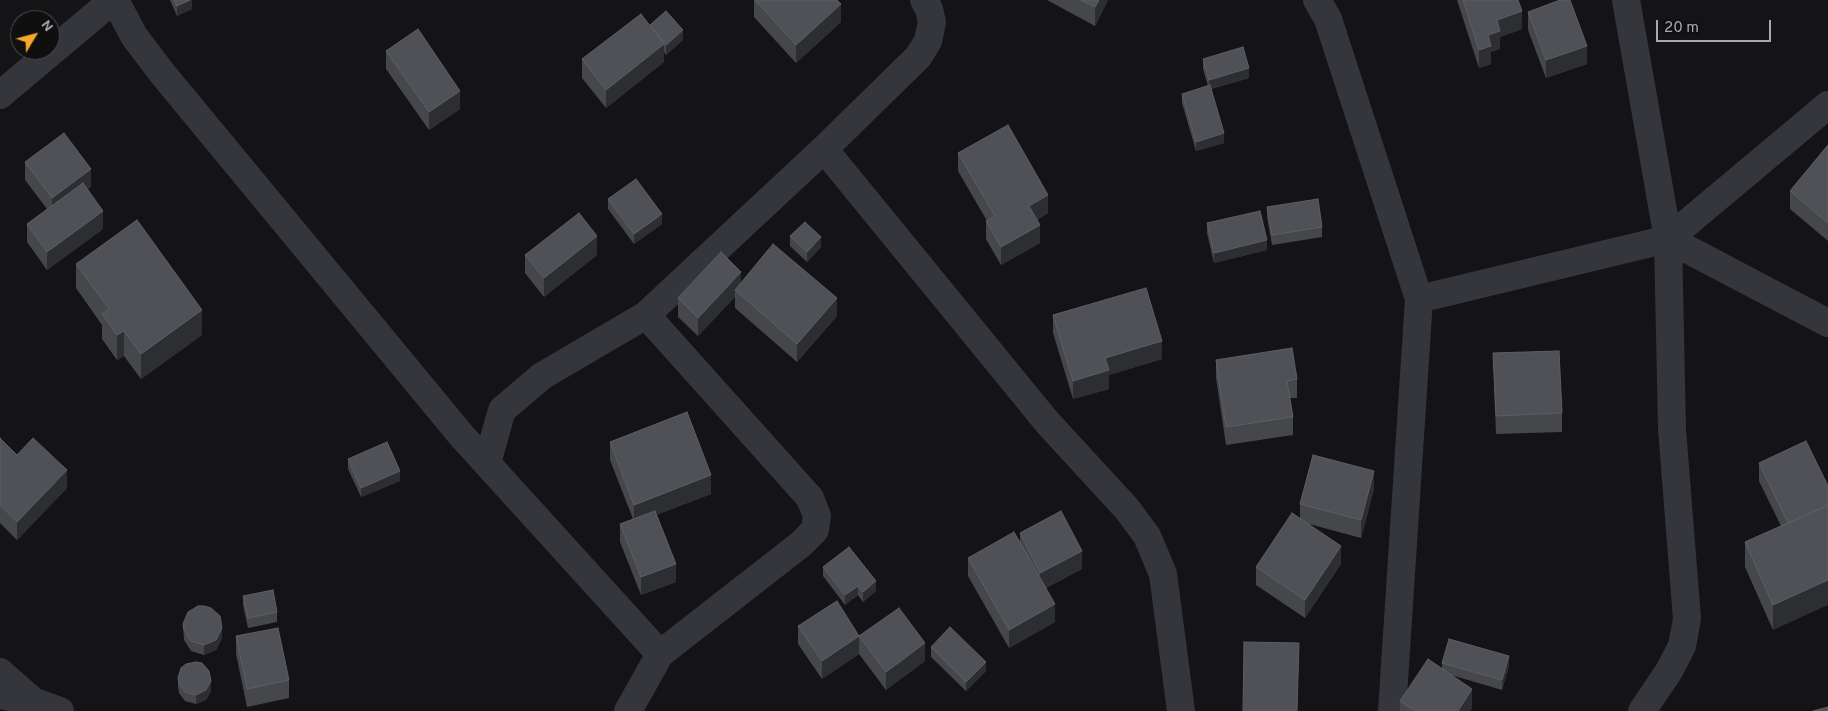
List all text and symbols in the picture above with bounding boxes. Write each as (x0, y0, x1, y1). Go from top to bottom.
north arrow (10, 10, 60, 60)
scale bar (1658, 10, 1773, 42)
text: N (37, 17, 56, 35)
text: 20 m (1664, 19, 1699, 38)

